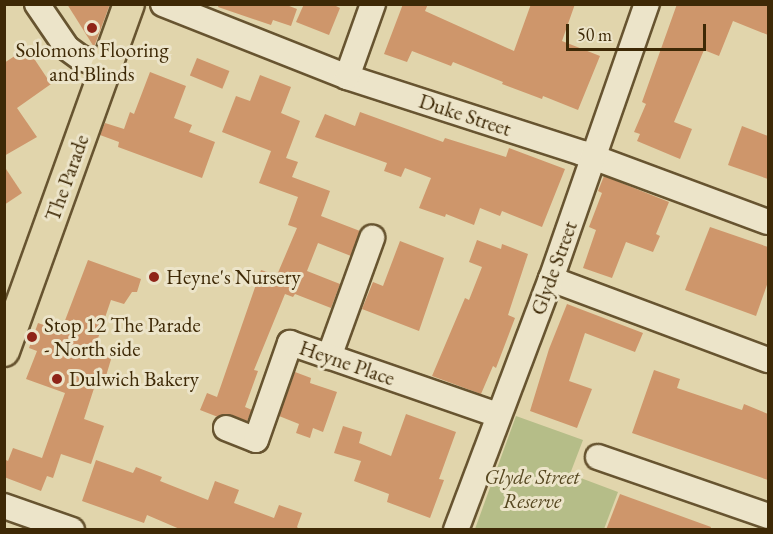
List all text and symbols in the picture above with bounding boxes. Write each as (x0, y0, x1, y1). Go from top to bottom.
scale bar (569, 12, 708, 50)
marker: Solomons Flooring and Blinds (85, 21, 99, 35)
text: 50 m (577, 23, 612, 46)
place label: Solomons Flooring and Blinds (15, 37, 169, 87)
street label: Duke Street (416, 88, 514, 142)
street label: The Parade (40, 131, 94, 225)
street label: Glyde Street (525, 218, 583, 318)
place label: Heyne's Nursery (166, 264, 301, 290)
marker: Heyne's Nursery (147, 270, 161, 284)
place label: Stop 12 The Parade - North side (44, 312, 201, 362)
marker: Stop 12 The Parade - North side (25, 330, 39, 344)
street label: Heyne Place (296, 335, 398, 391)
place label: Dulwich Bakery (69, 366, 199, 392)
marker: Dulwich Bakery (50, 372, 64, 386)
park label: Glyde Street Reserve (484, 464, 580, 514)

